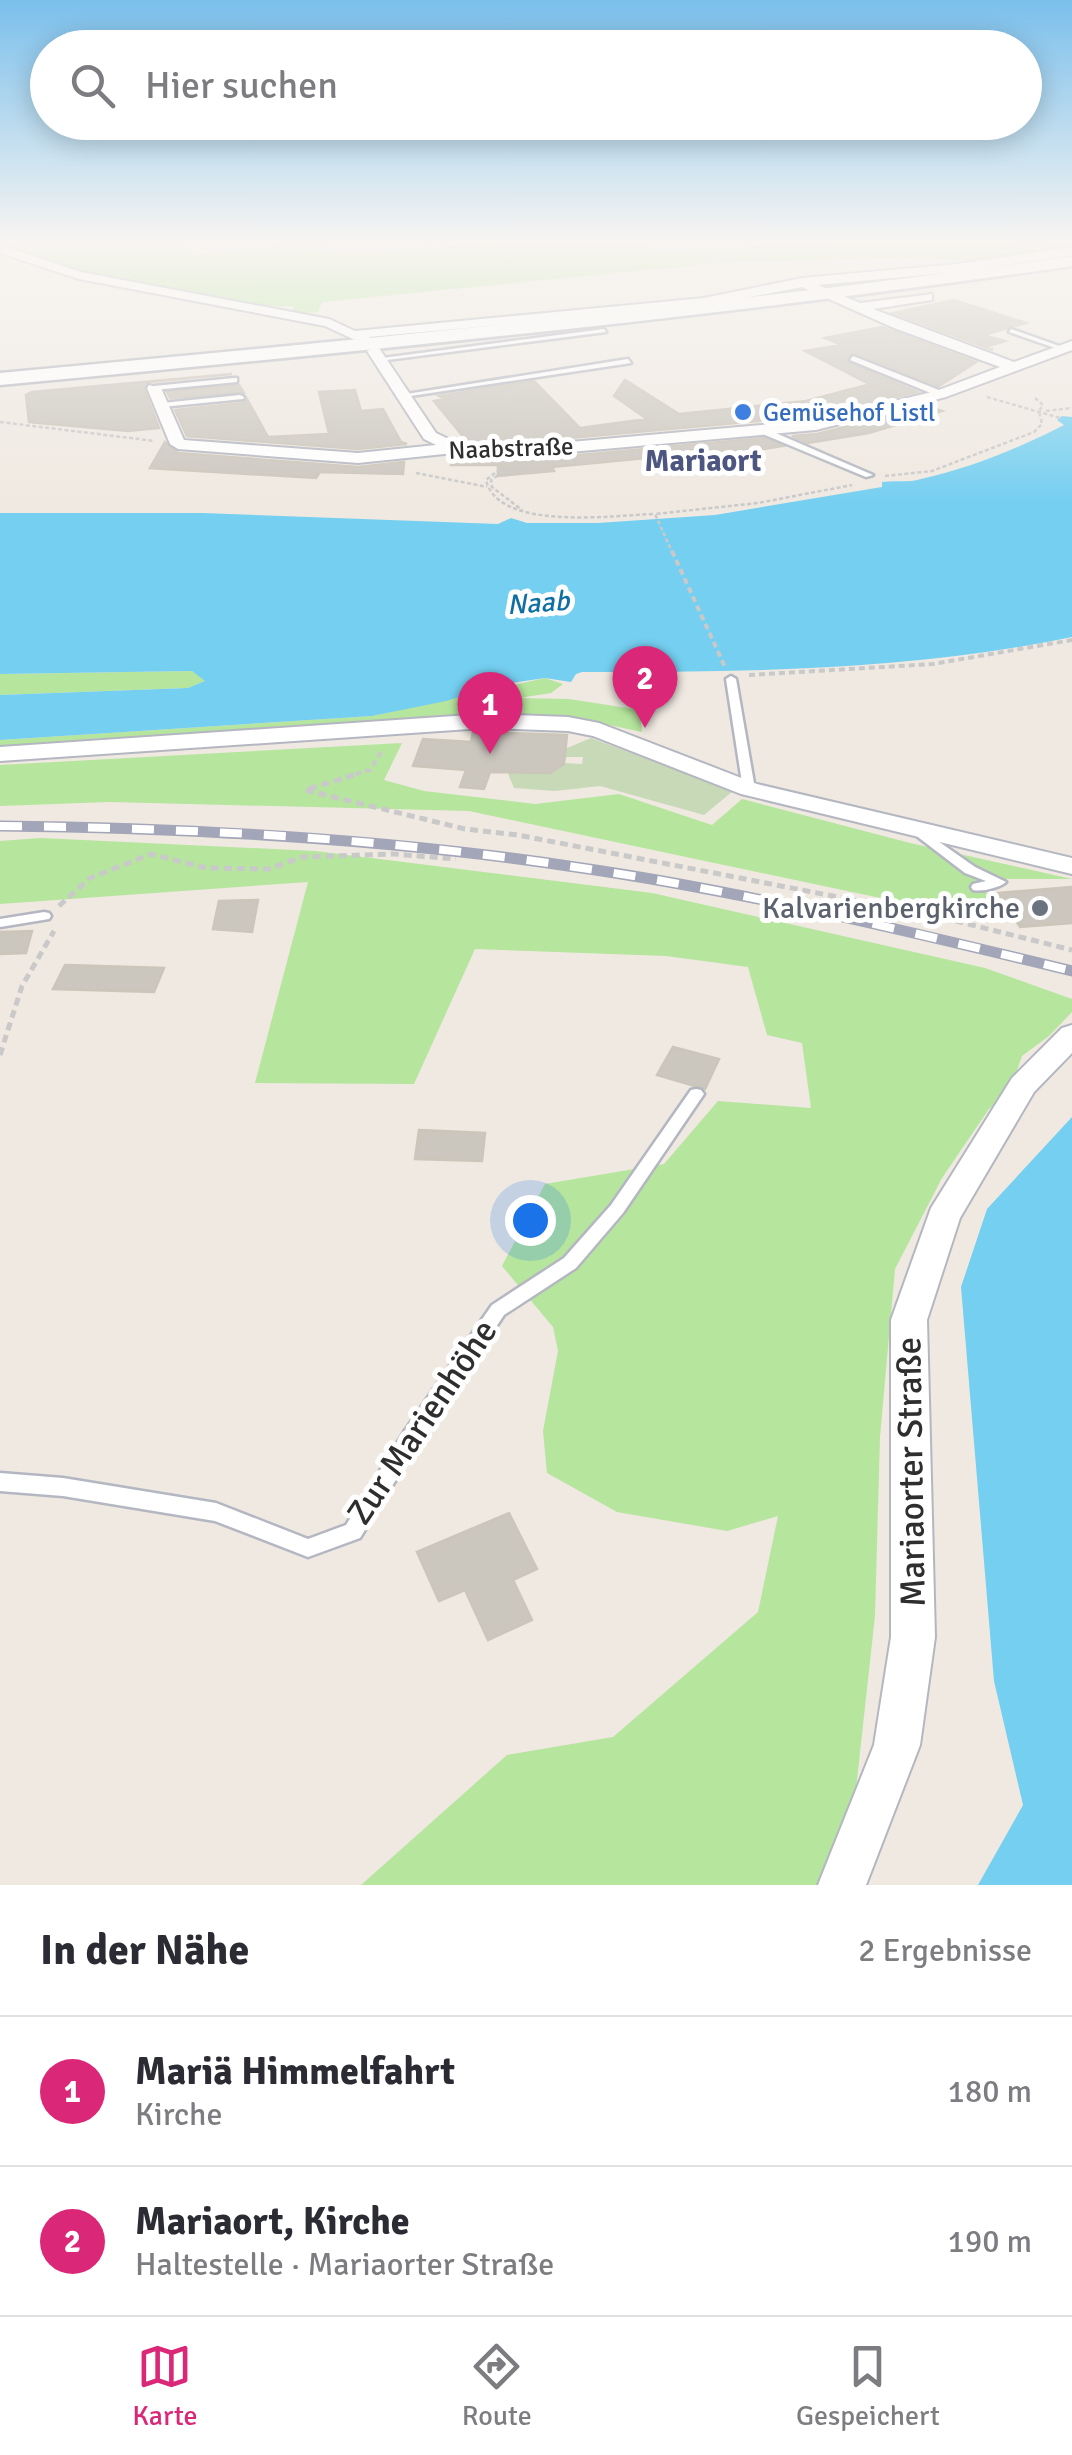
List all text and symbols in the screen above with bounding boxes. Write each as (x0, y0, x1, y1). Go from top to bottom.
search box (30, 30, 1042, 140)
icon: search (65, 58, 120, 113)
text: Hier suchen (145, 62, 338, 109)
place label: Gemüsehof Listl (763, 397, 935, 428)
marker: Gemüsehof Listl (732, 401, 754, 423)
street label: Naabstraße (448, 430, 574, 466)
district label: Mariaort (644, 443, 762, 480)
water label: Naab (506, 584, 571, 622)
pin: 2 (612, 646, 678, 728)
pin: 1 (458, 672, 522, 754)
place label: Kalvarienbergkirche (762, 890, 1020, 927)
marker: Kalvarienbergkirche (1029, 897, 1051, 919)
your location (505, 1195, 556, 1246)
street label: Zur Marienhöhe (338, 1311, 506, 1533)
street label: Mariaorter Straße (887, 1337, 935, 1607)
text: In der Nähe (40, 1925, 249, 1976)
text: 2 Ergebnisse (858, 1931, 1032, 1970)
text: Mariä Himmelfahrt (135, 2048, 455, 2095)
text: 1 (64, 2072, 81, 2111)
text: 180 m (948, 2072, 1032, 2111)
text: Kirche (135, 2095, 222, 2134)
text: Mariaort, Kirche (135, 2198, 410, 2245)
text: 2 (64, 2222, 81, 2261)
text: 190 m (948, 2222, 1032, 2261)
text: Haltestelle · Mariaorter Straße (135, 2245, 554, 2284)
tab: Karte (132, 2339, 197, 2433)
tab: Route (462, 2339, 532, 2433)
tab: Gespeichert (796, 2339, 940, 2433)

